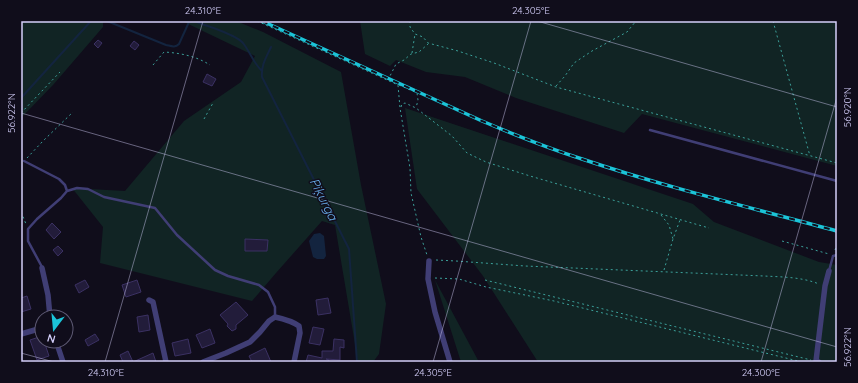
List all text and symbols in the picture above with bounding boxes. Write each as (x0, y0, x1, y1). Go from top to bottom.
text: 24.310°E (185, 4, 221, 17)
text: 24.305°E (512, 4, 550, 17)
text: 56.920°N (841, 87, 854, 127)
text: 56.922°N (5, 93, 18, 133)
water label: Piķurga (307, 175, 342, 224)
north arrow (34, 309, 74, 349)
text: 56.922°N (841, 327, 854, 367)
text: N (45, 331, 57, 346)
text: 24.310°E (88, 366, 124, 379)
text: 24.305°E (414, 366, 452, 379)
text: 24.300°E (742, 366, 781, 379)

